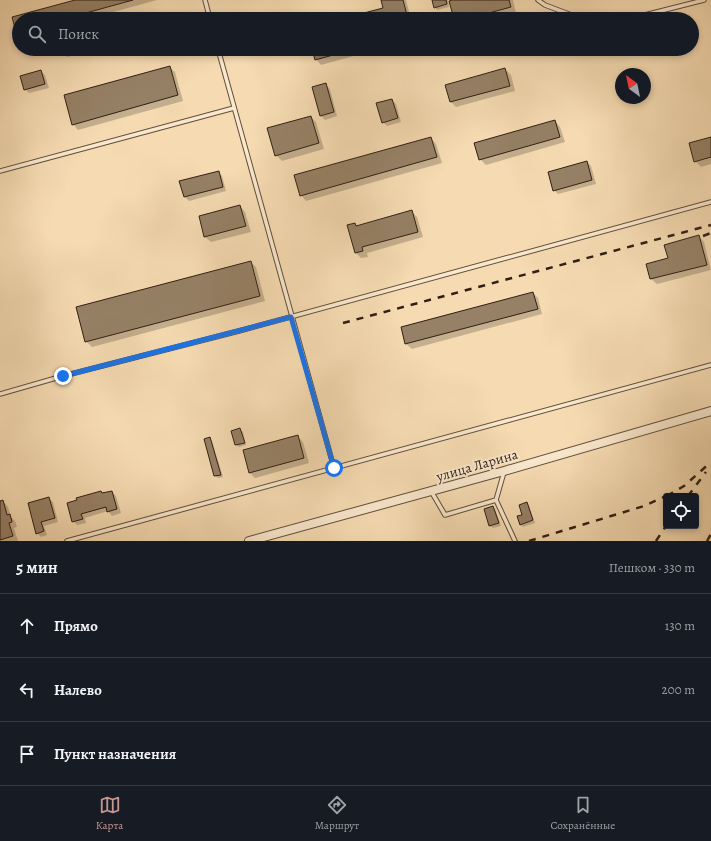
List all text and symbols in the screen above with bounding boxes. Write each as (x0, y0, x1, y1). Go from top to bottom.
search box (12, 12, 699, 56)
icon: search (26, 23, 48, 45)
text: Поиск (58, 24, 99, 44)
north arrow (615, 68, 651, 104)
route end (54, 367, 72, 385)
street label: улица Ларина (433, 445, 521, 486)
route start (325, 459, 343, 477)
map controls (663, 493, 699, 529)
button: locate (663, 493, 699, 529)
text: 5 мин (16, 556, 58, 579)
text: Пешком · 330 m (609, 559, 695, 576)
icon: ahead (16, 615, 38, 637)
text: Прямо (54, 616, 98, 636)
text: 130 m (665, 617, 695, 634)
icon: left (16, 679, 38, 701)
text: Налево (54, 680, 102, 700)
text: 200 m (662, 681, 695, 698)
icon: arrive (16, 743, 38, 765)
text: Пункт назначения (54, 744, 176, 764)
tab: Карта (96, 794, 123, 833)
tab: Маршрут (315, 794, 359, 833)
tab: Сохранённые (550, 794, 615, 833)

